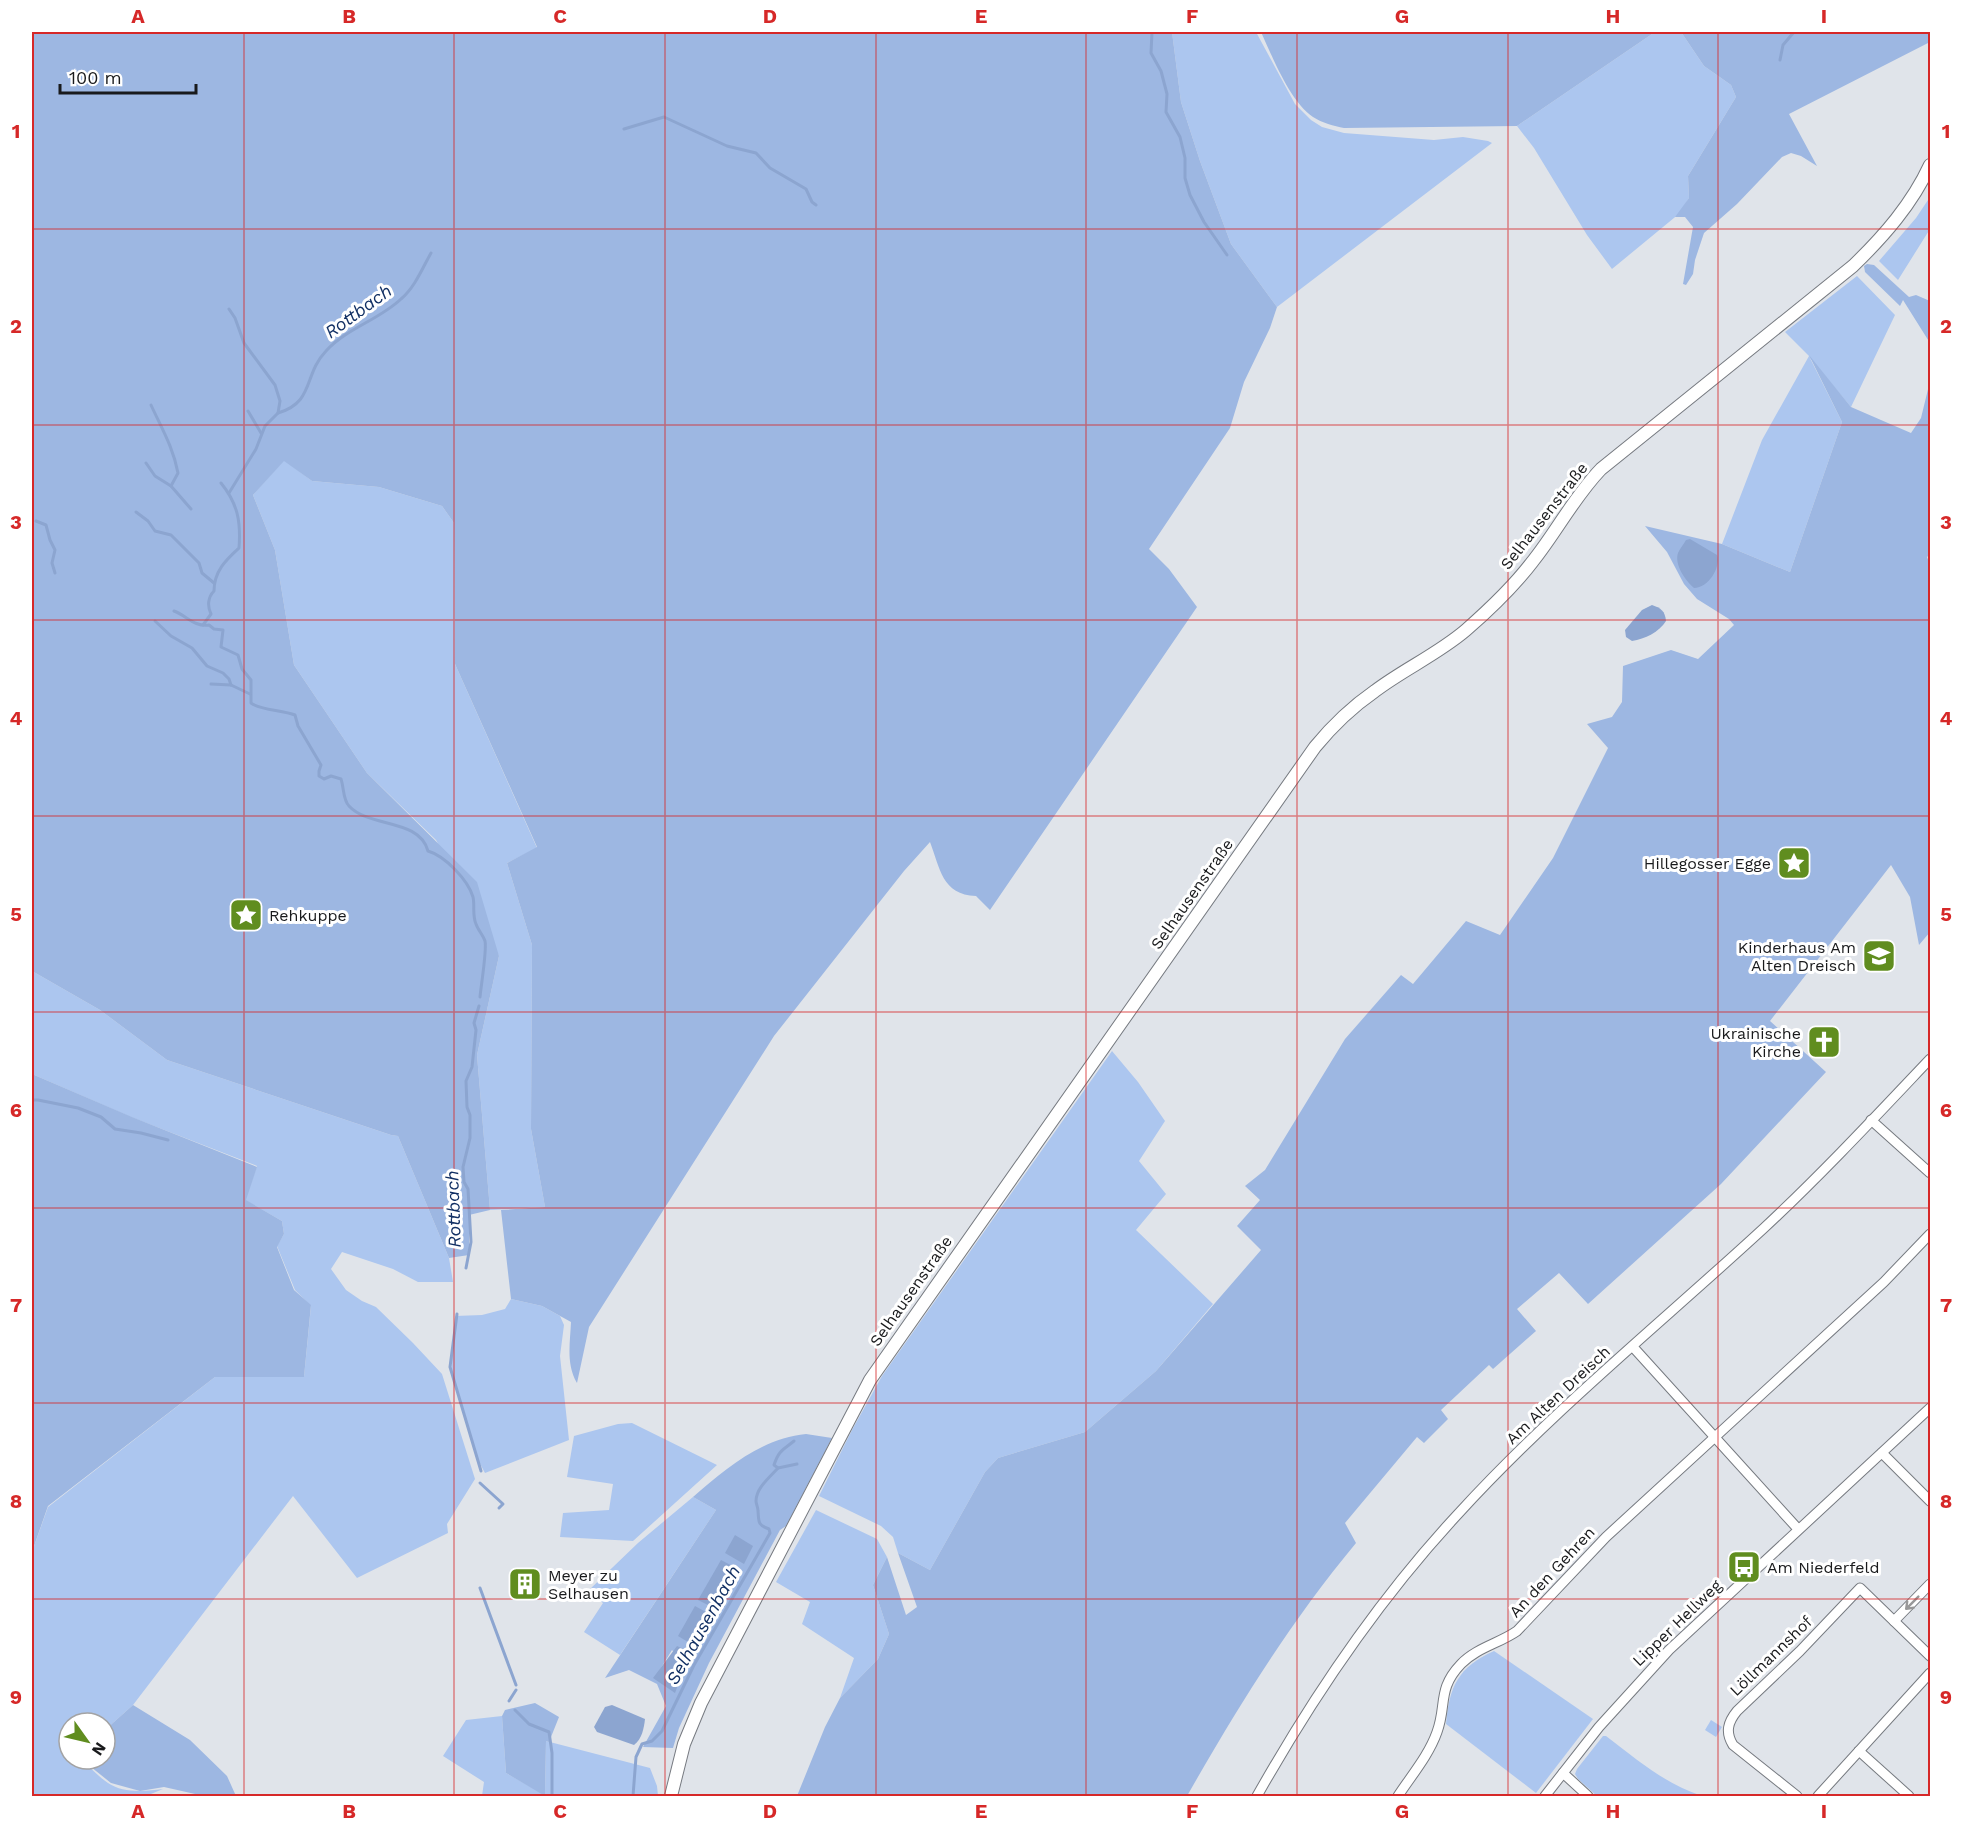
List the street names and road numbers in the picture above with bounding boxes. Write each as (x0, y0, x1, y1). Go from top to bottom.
street label: Selhausenstraße (1496, 459, 1592, 573)
street label: Selhausenstraße (1147, 835, 1237, 953)
street label: Selhausenstraße (866, 1232, 956, 1350)
street label: Am Alten Dreisch (1502, 1342, 1614, 1448)
street label: An den Gehren (1505, 1523, 1599, 1621)
street label: Lipper Hellweg (1629, 1576, 1726, 1670)
street label: Löllmannshof (1726, 1612, 1817, 1700)

